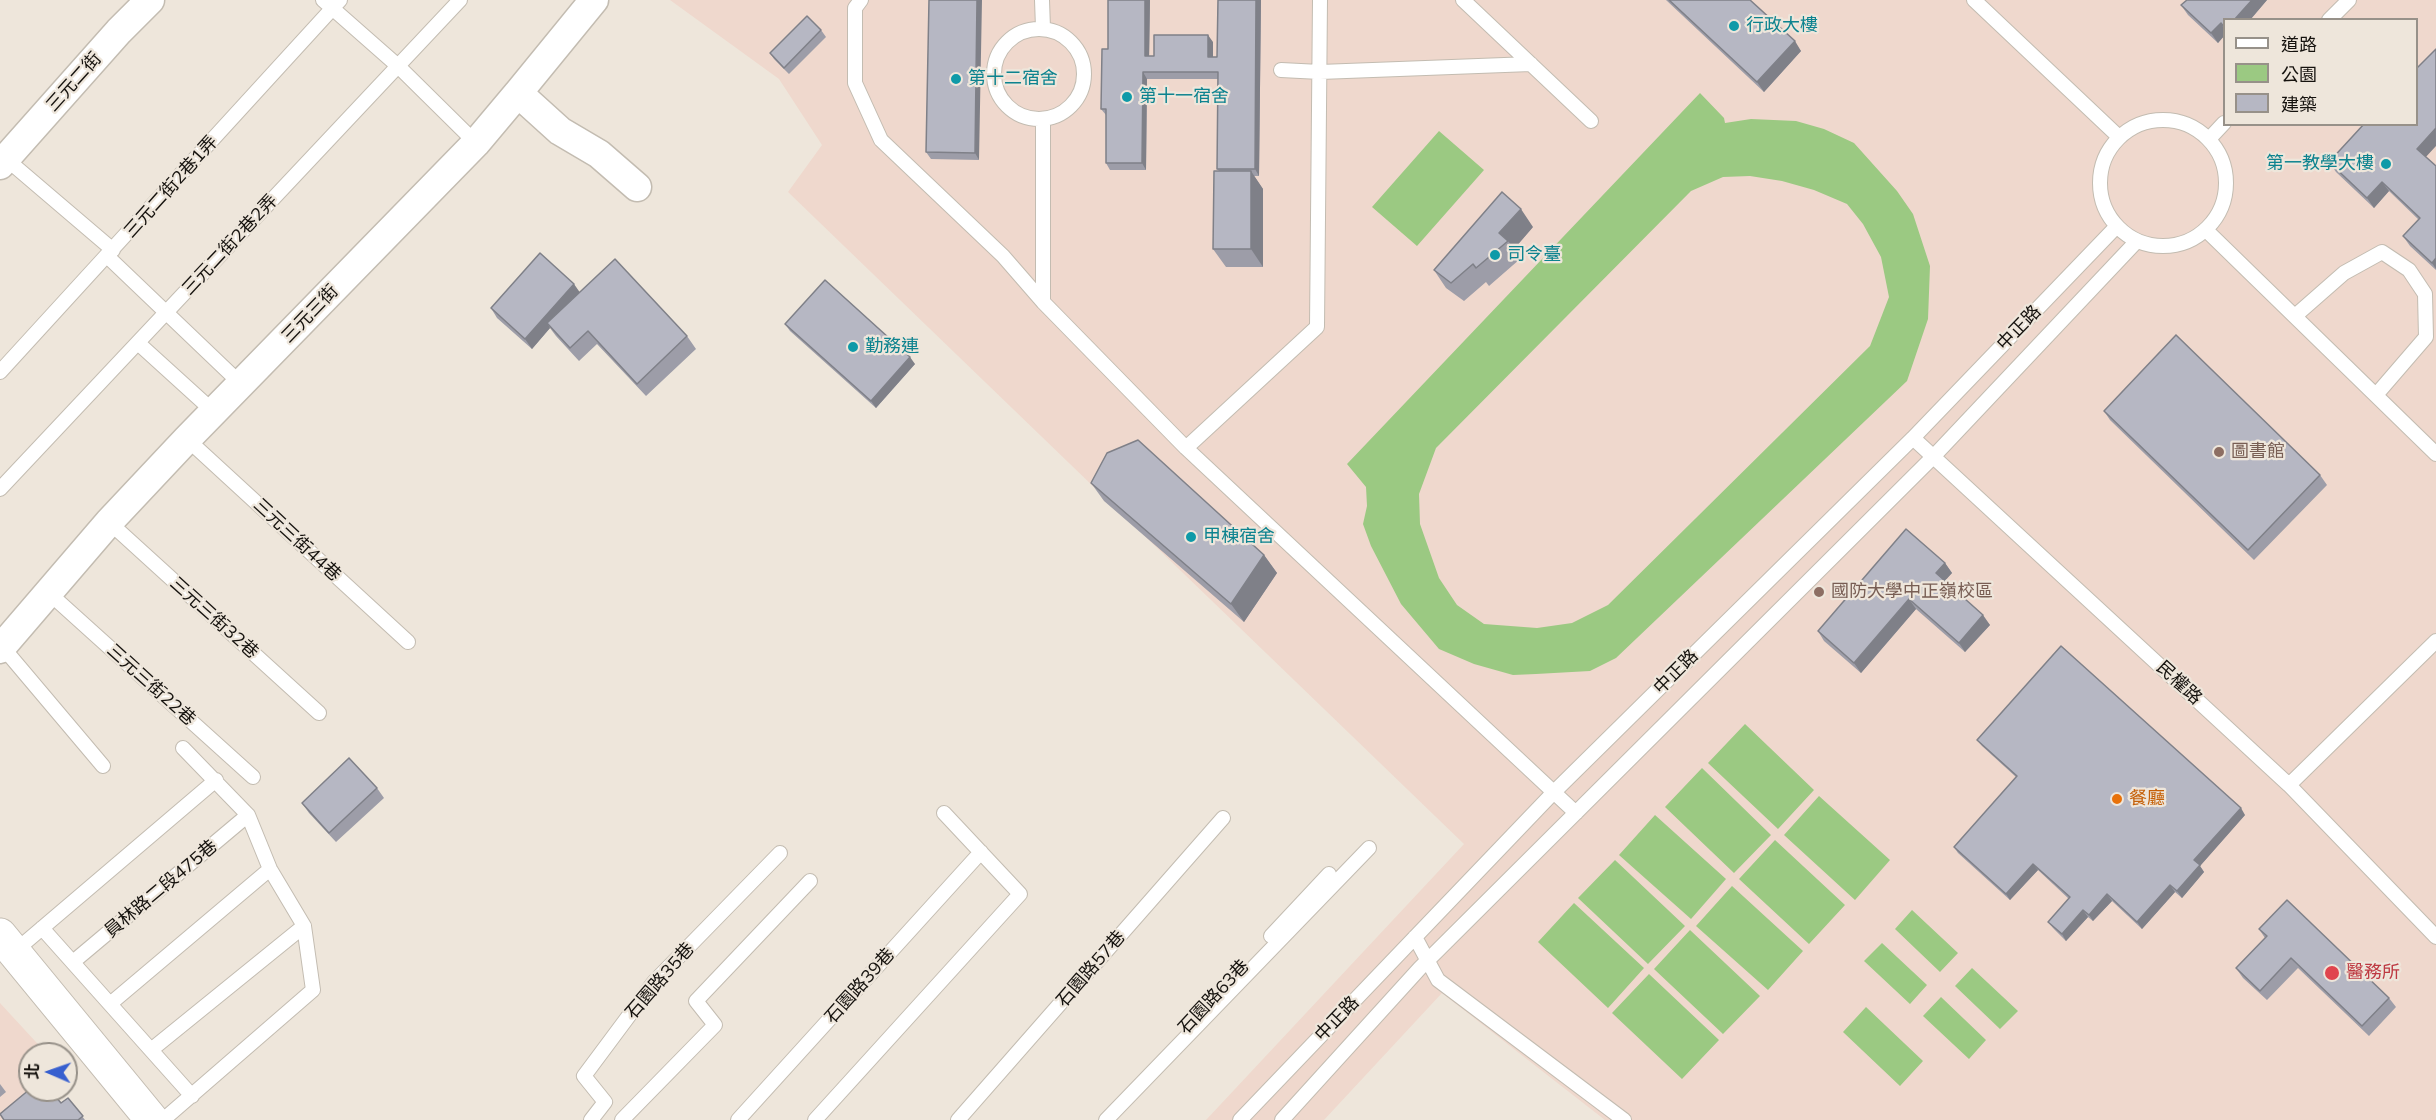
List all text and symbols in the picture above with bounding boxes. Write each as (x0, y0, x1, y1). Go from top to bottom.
place label: 行政大樓 (1746, 15, 1818, 37)
legend (2223, 18, 2418, 126)
marker: 行政大樓 (1727, 19, 1741, 33)
text: 道路 (2281, 33, 2317, 56)
street label: 三元二街 (42, 48, 106, 116)
text: 公園 (2281, 63, 2317, 86)
place label: 第十二宿舍 (968, 68, 1058, 90)
marker: 第十二宿舍 (949, 72, 963, 86)
place label: 第十一宿舍 (1139, 86, 1229, 108)
marker: 第十一宿舍 (1120, 90, 1134, 104)
text: 建築 (2281, 93, 2317, 116)
street label: 三元二街2巷1弄 (120, 132, 222, 242)
place label: 第一教學大樓 (2266, 153, 2374, 175)
marker: 第一教學大樓 (2379, 157, 2393, 171)
street label: 三元二街2巷2弄 (178, 190, 282, 300)
place label: 司令臺 (1507, 244, 1561, 266)
marker: 司令臺 (1488, 248, 1502, 262)
street label: 三元三街 (277, 281, 343, 347)
street label: 中正路 (1992, 301, 2046, 355)
place label: 勤務連 (865, 336, 919, 358)
marker: 勤務連 (846, 340, 860, 354)
place label: 圖書館 (2231, 441, 2285, 463)
marker: 圖書館 (2212, 445, 2226, 459)
street label: 三元三街44巷 (249, 494, 345, 586)
place label: 甲棟宿舍 (1203, 526, 1275, 548)
marker: 甲棟宿舍 (1184, 530, 1198, 544)
street label: 三元三街32巷 (165, 573, 263, 663)
place label: 國防大學中正嶺校區 (1831, 581, 1993, 603)
marker: 國防大學中正嶺校區 (1812, 585, 1826, 599)
street label: 三元三街22巷 (102, 640, 200, 730)
street label: 中正路 (1649, 645, 1703, 699)
street label: 民權路 (2152, 657, 2206, 709)
place label: 餐廳 (2129, 788, 2165, 810)
marker: 餐廳 (2110, 792, 2124, 806)
street label: 員林路二段475巷 (100, 836, 222, 942)
street label: 石園路57巷 (1052, 927, 1130, 1011)
street label: 石園路35巷 (621, 939, 699, 1023)
street label: 石園路39巷 (821, 944, 899, 1028)
street label: 石園路63巷 (1174, 955, 1254, 1039)
place label: 醫務所 (2346, 962, 2400, 984)
marker: 醫務所 (2323, 964, 2341, 982)
street label: 中正路 (1310, 992, 1364, 1046)
north arrow (18, 1042, 78, 1102)
text: 北 (22, 1063, 42, 1080)

